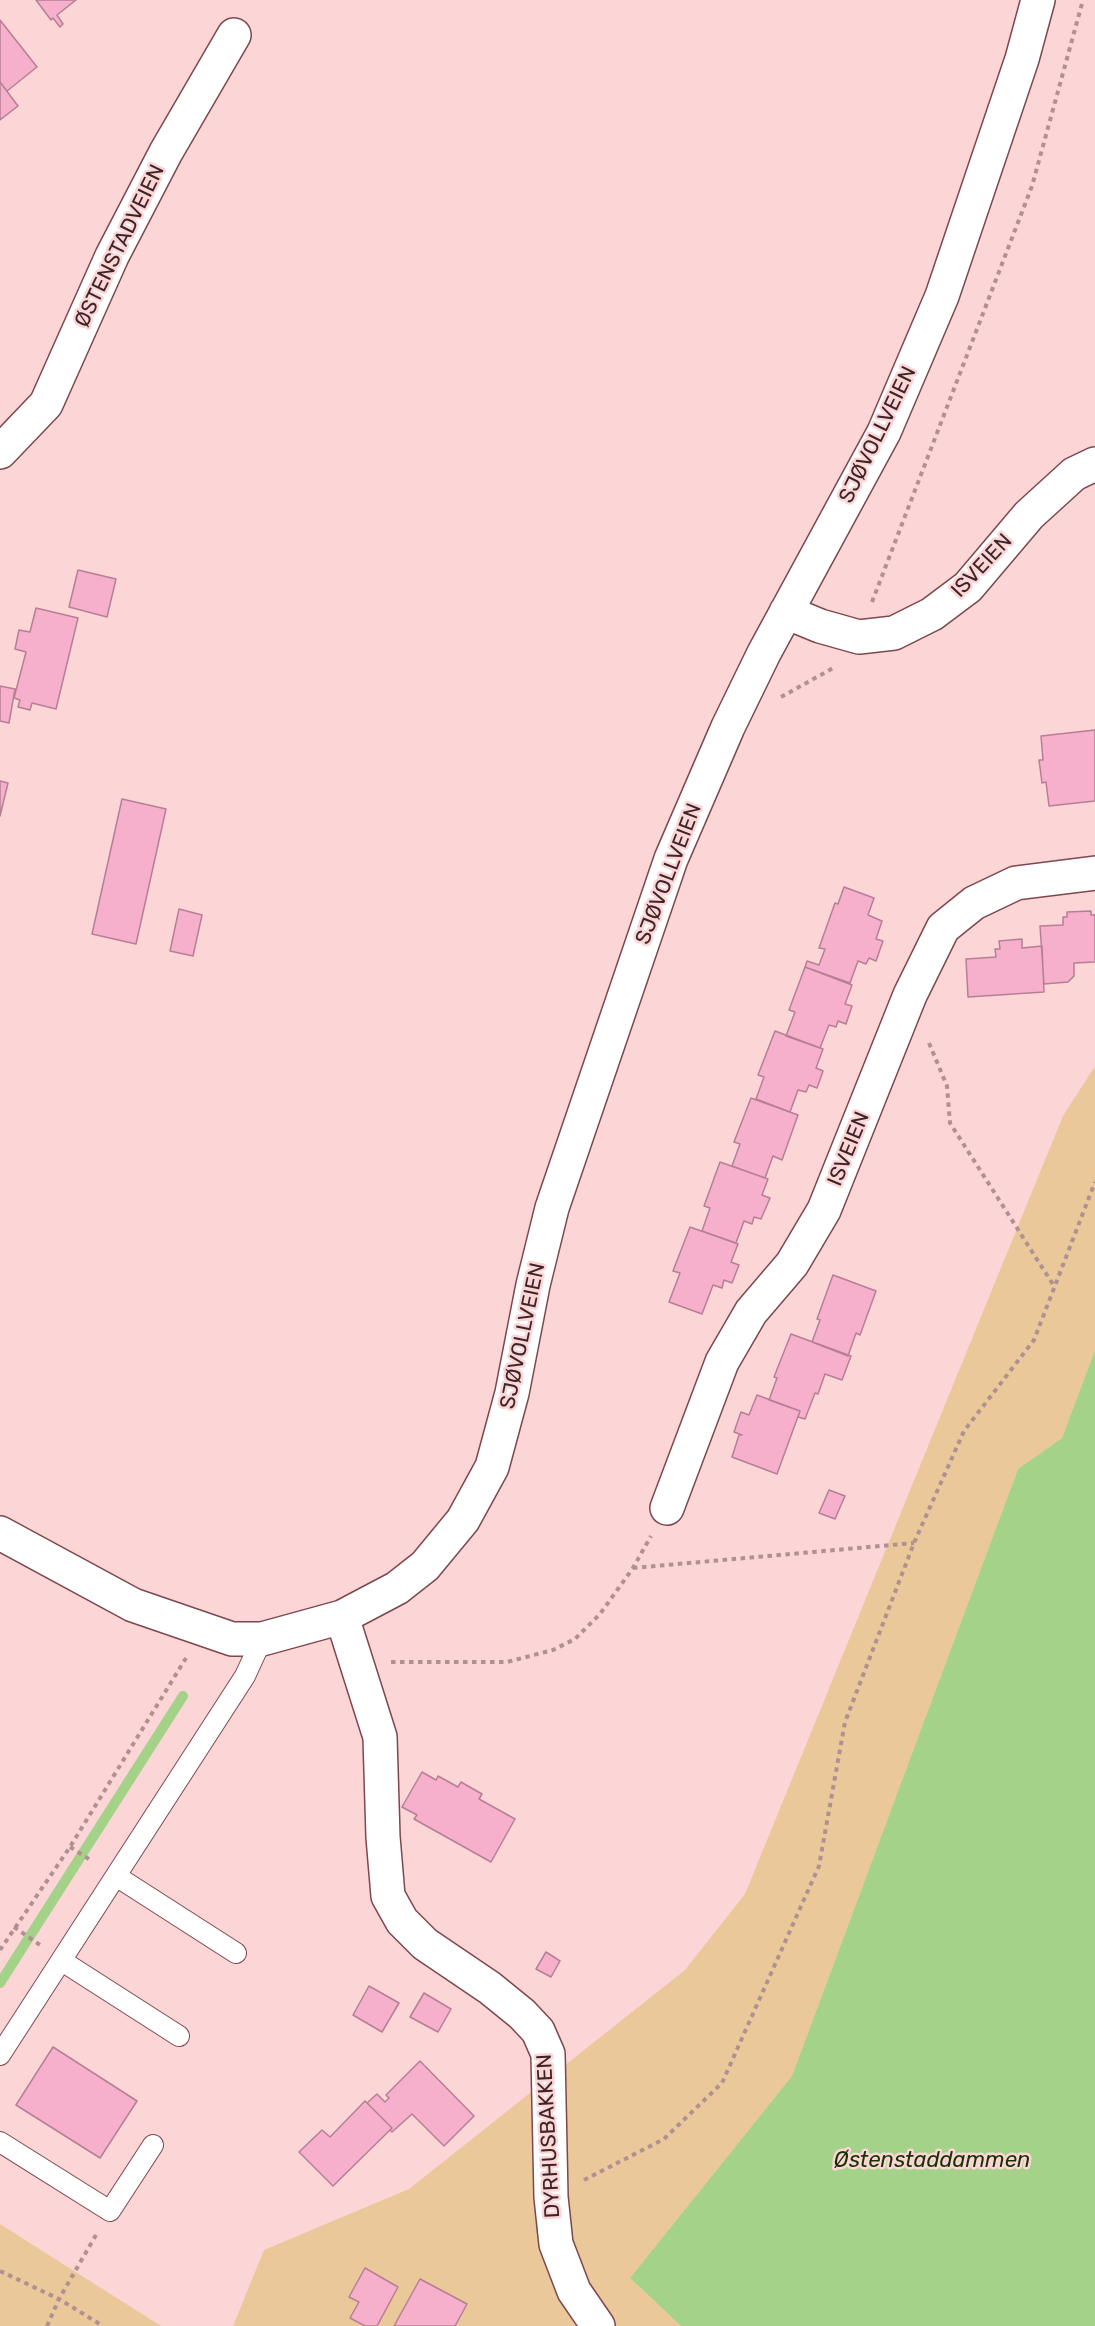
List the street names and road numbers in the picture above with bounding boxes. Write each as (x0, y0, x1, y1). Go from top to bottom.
street label: ØSTENSTADVEIEN (70, 161, 170, 331)
street label: SJØVOLLVEIEN (834, 363, 922, 507)
street label: ISVEIEN (946, 529, 1018, 603)
street label: SJØVOLLVEIEN (631, 800, 707, 948)
street label: ISVEIEN (823, 1108, 875, 1190)
street label: SJØVOLLVEIEN (495, 1261, 551, 1411)
street label: DYRHUSBAKKEN (532, 2053, 566, 2219)

